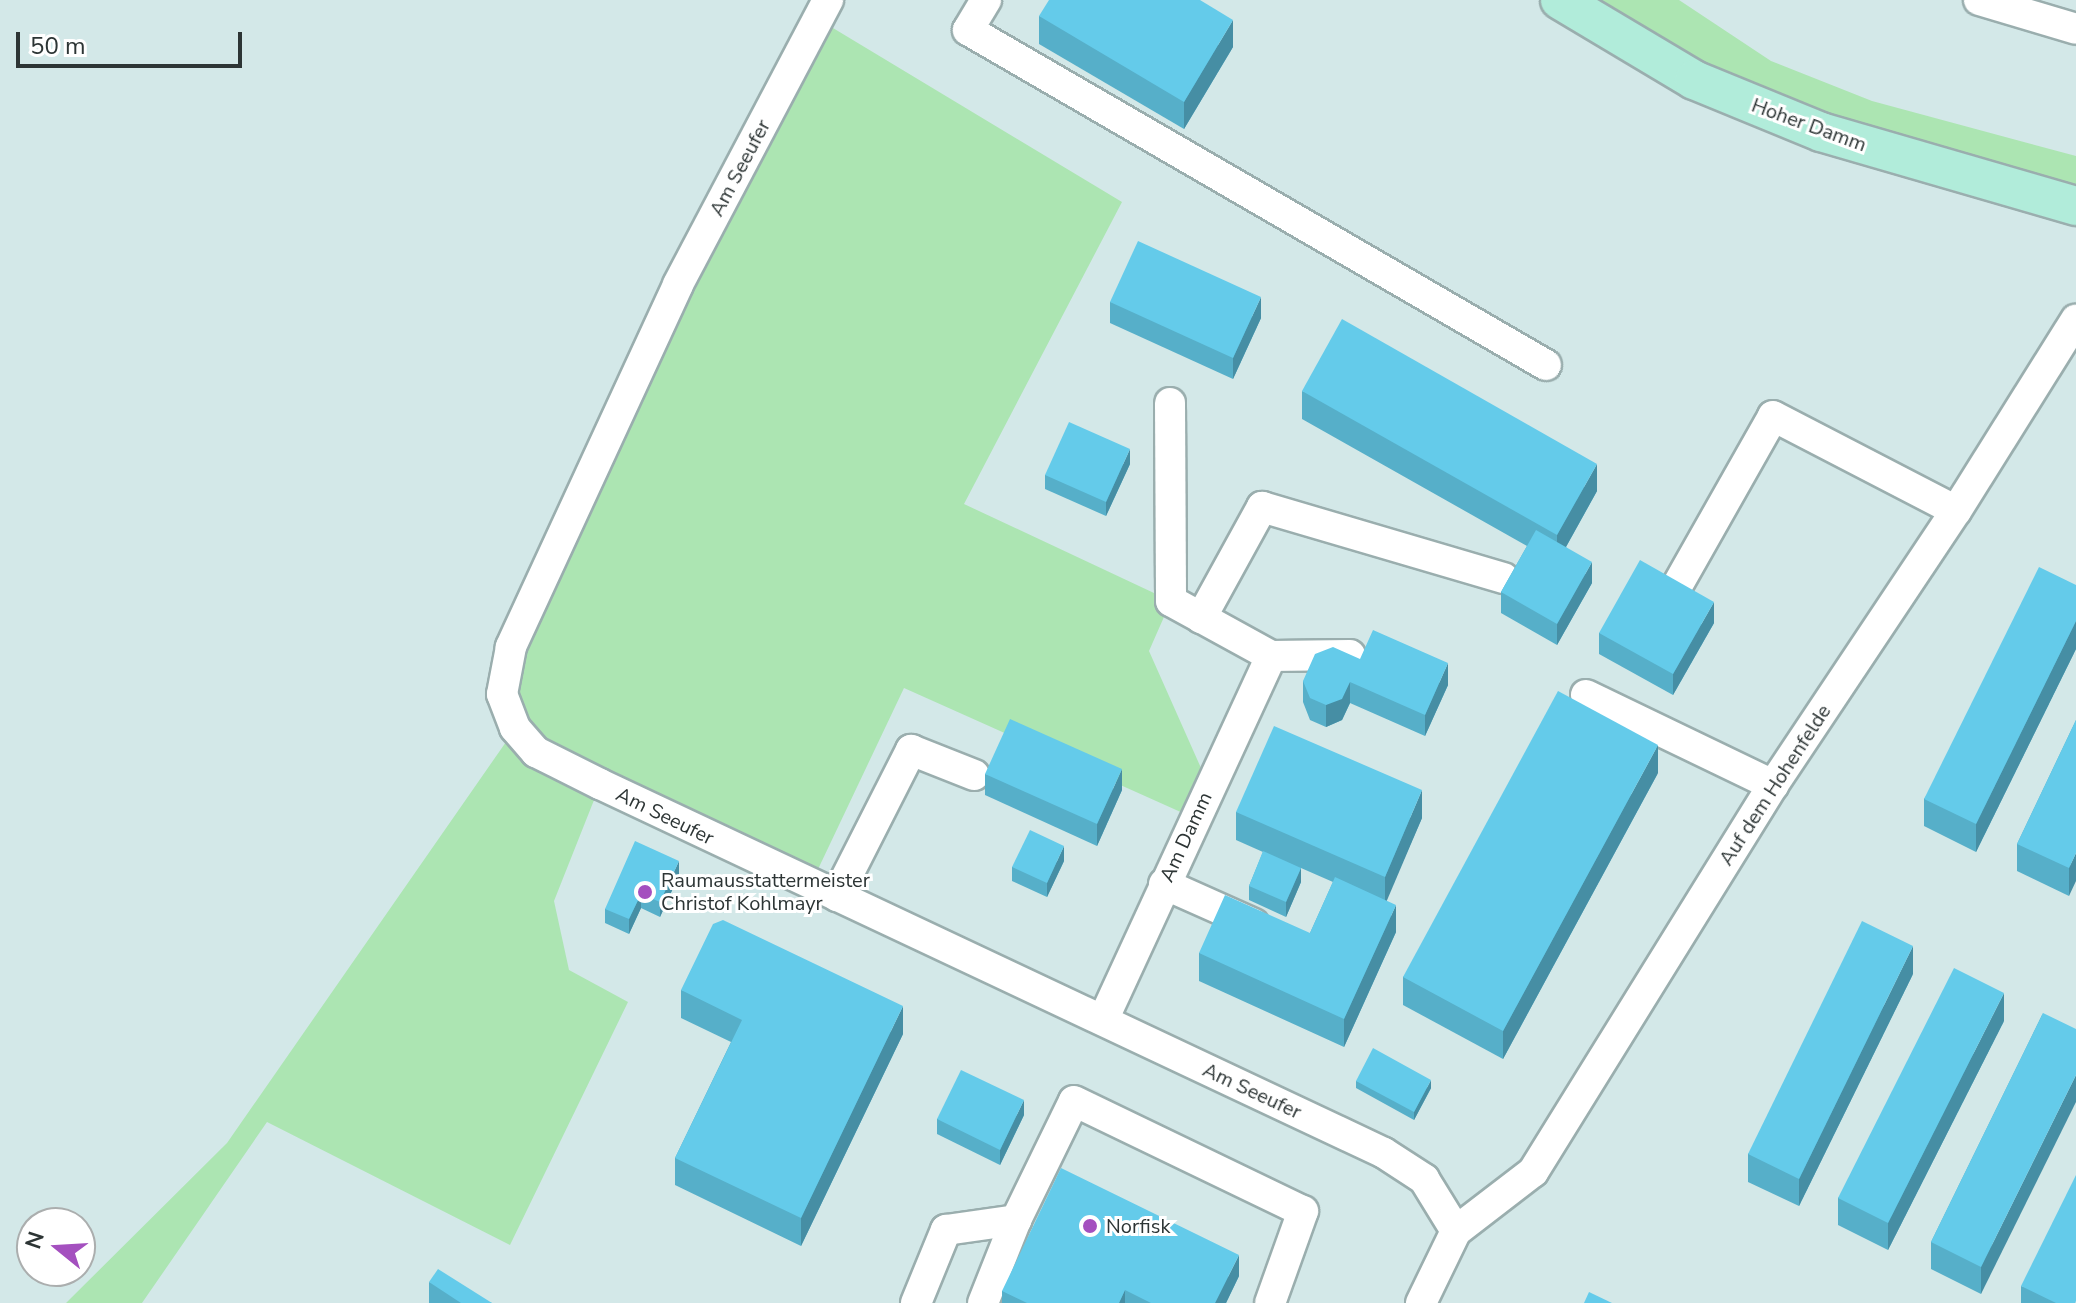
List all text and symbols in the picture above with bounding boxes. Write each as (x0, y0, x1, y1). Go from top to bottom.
scale bar (20, 16, 246, 66)
text: 50 m (30, 30, 86, 62)
street label: Hoher Damm (1748, 93, 1870, 157)
street label: Am Seeufer (705, 116, 775, 220)
street label: Auf dem Hohenfelde (1714, 700, 1836, 870)
street label: Am Seeufer (612, 782, 718, 850)
street label: Am Damm (1155, 788, 1217, 886)
place label: Raumausstattermeister Christof Kohlmayr (661, 868, 870, 915)
marker: Raumausstattermeister Christof Kohlmayr (636, 883, 654, 901)
street label: Am Seeufer (1199, 1058, 1305, 1124)
north arrow (16, 1207, 96, 1287)
place label: Norfisk (1106, 1214, 1170, 1238)
marker: Norfisk (1081, 1217, 1099, 1235)
text: N (18, 1228, 52, 1253)

